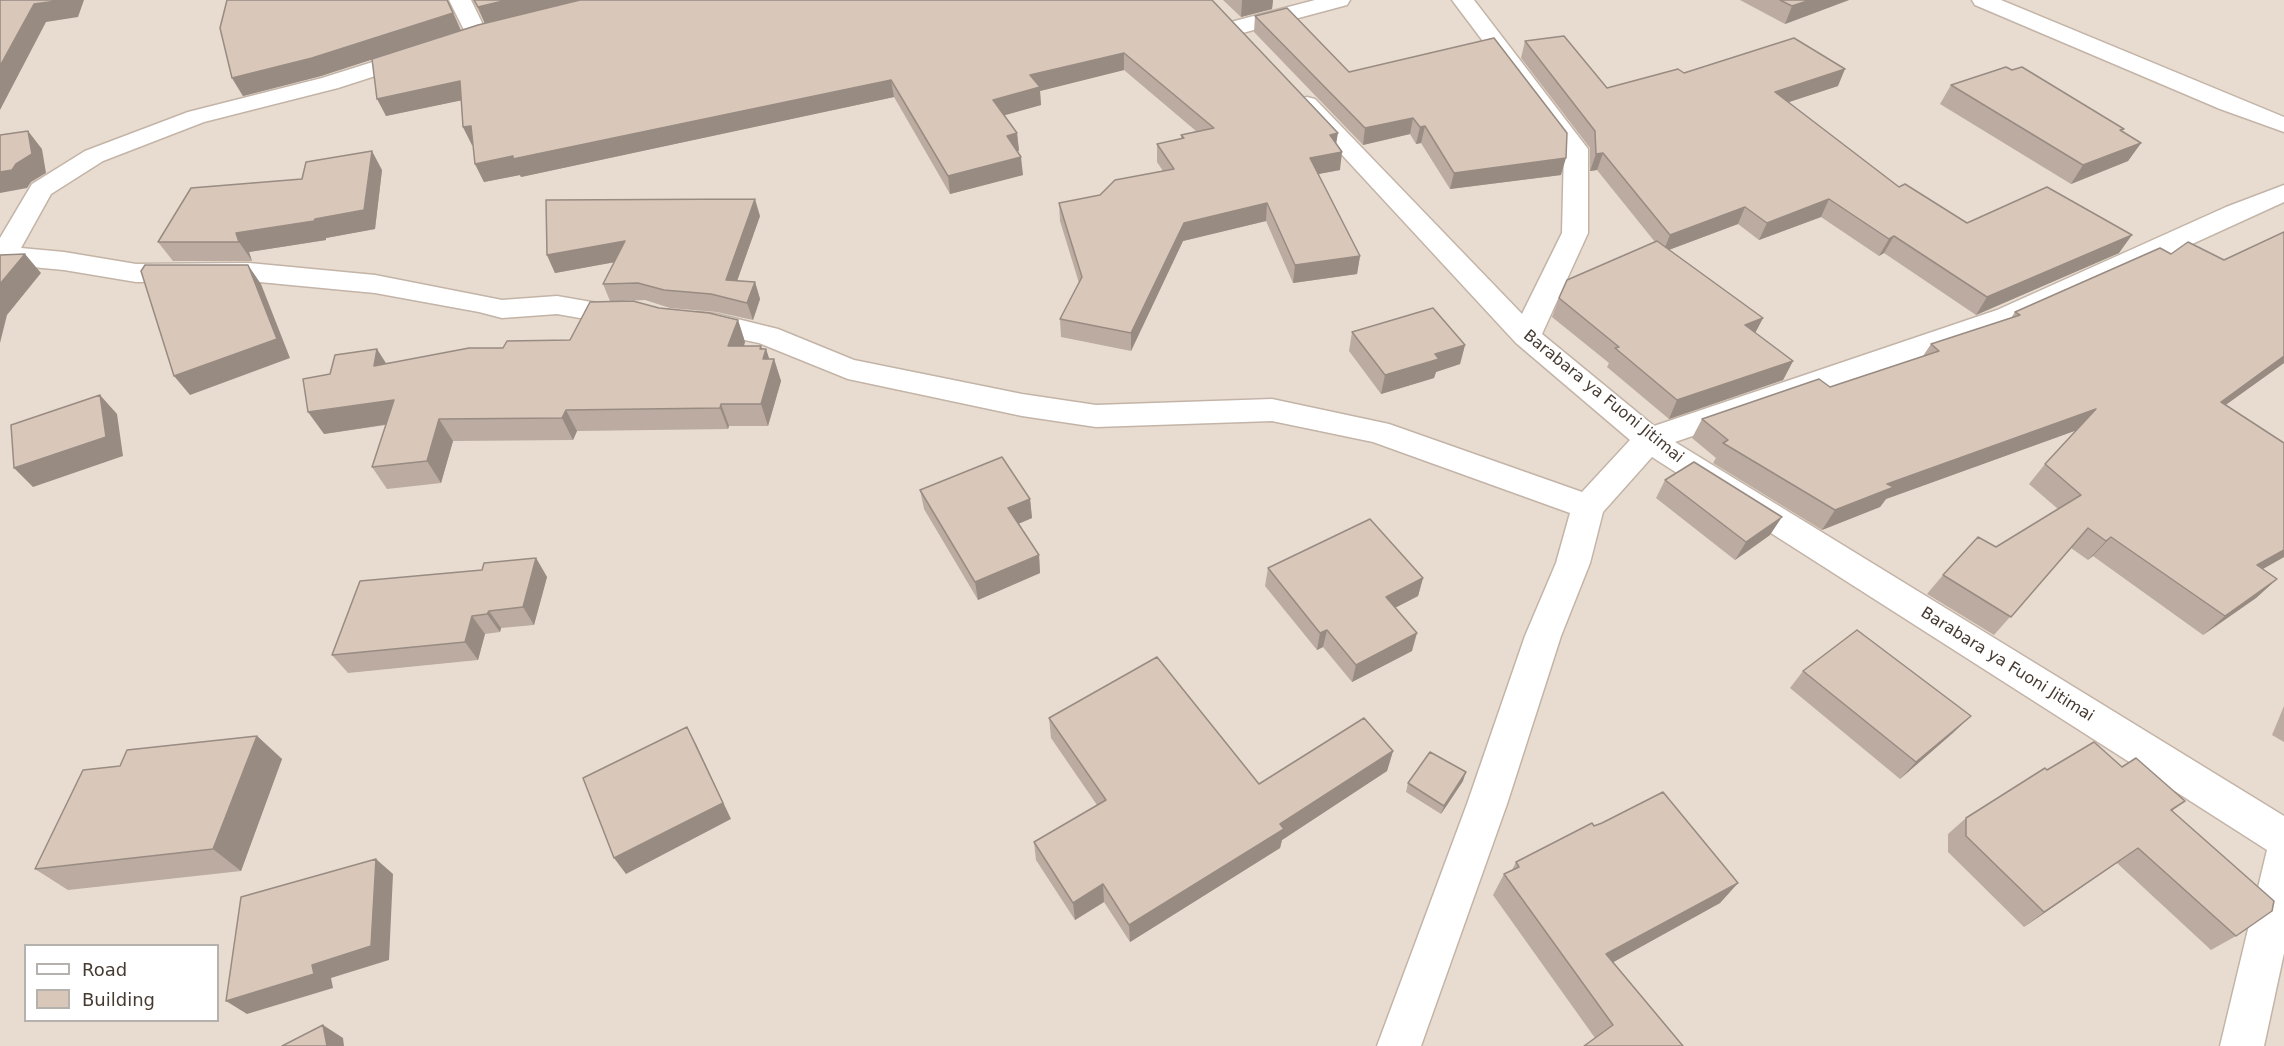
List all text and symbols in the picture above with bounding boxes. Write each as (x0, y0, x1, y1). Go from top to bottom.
street label: Barabara ya Fuoni Jitimai (1519, 326, 1687, 468)
street label: Barabara ya Fuoni Jitimai (1917, 604, 2097, 726)
legend (24, 944, 219, 1022)
text: Road (82, 959, 127, 980)
text: Building (82, 989, 155, 1010)

